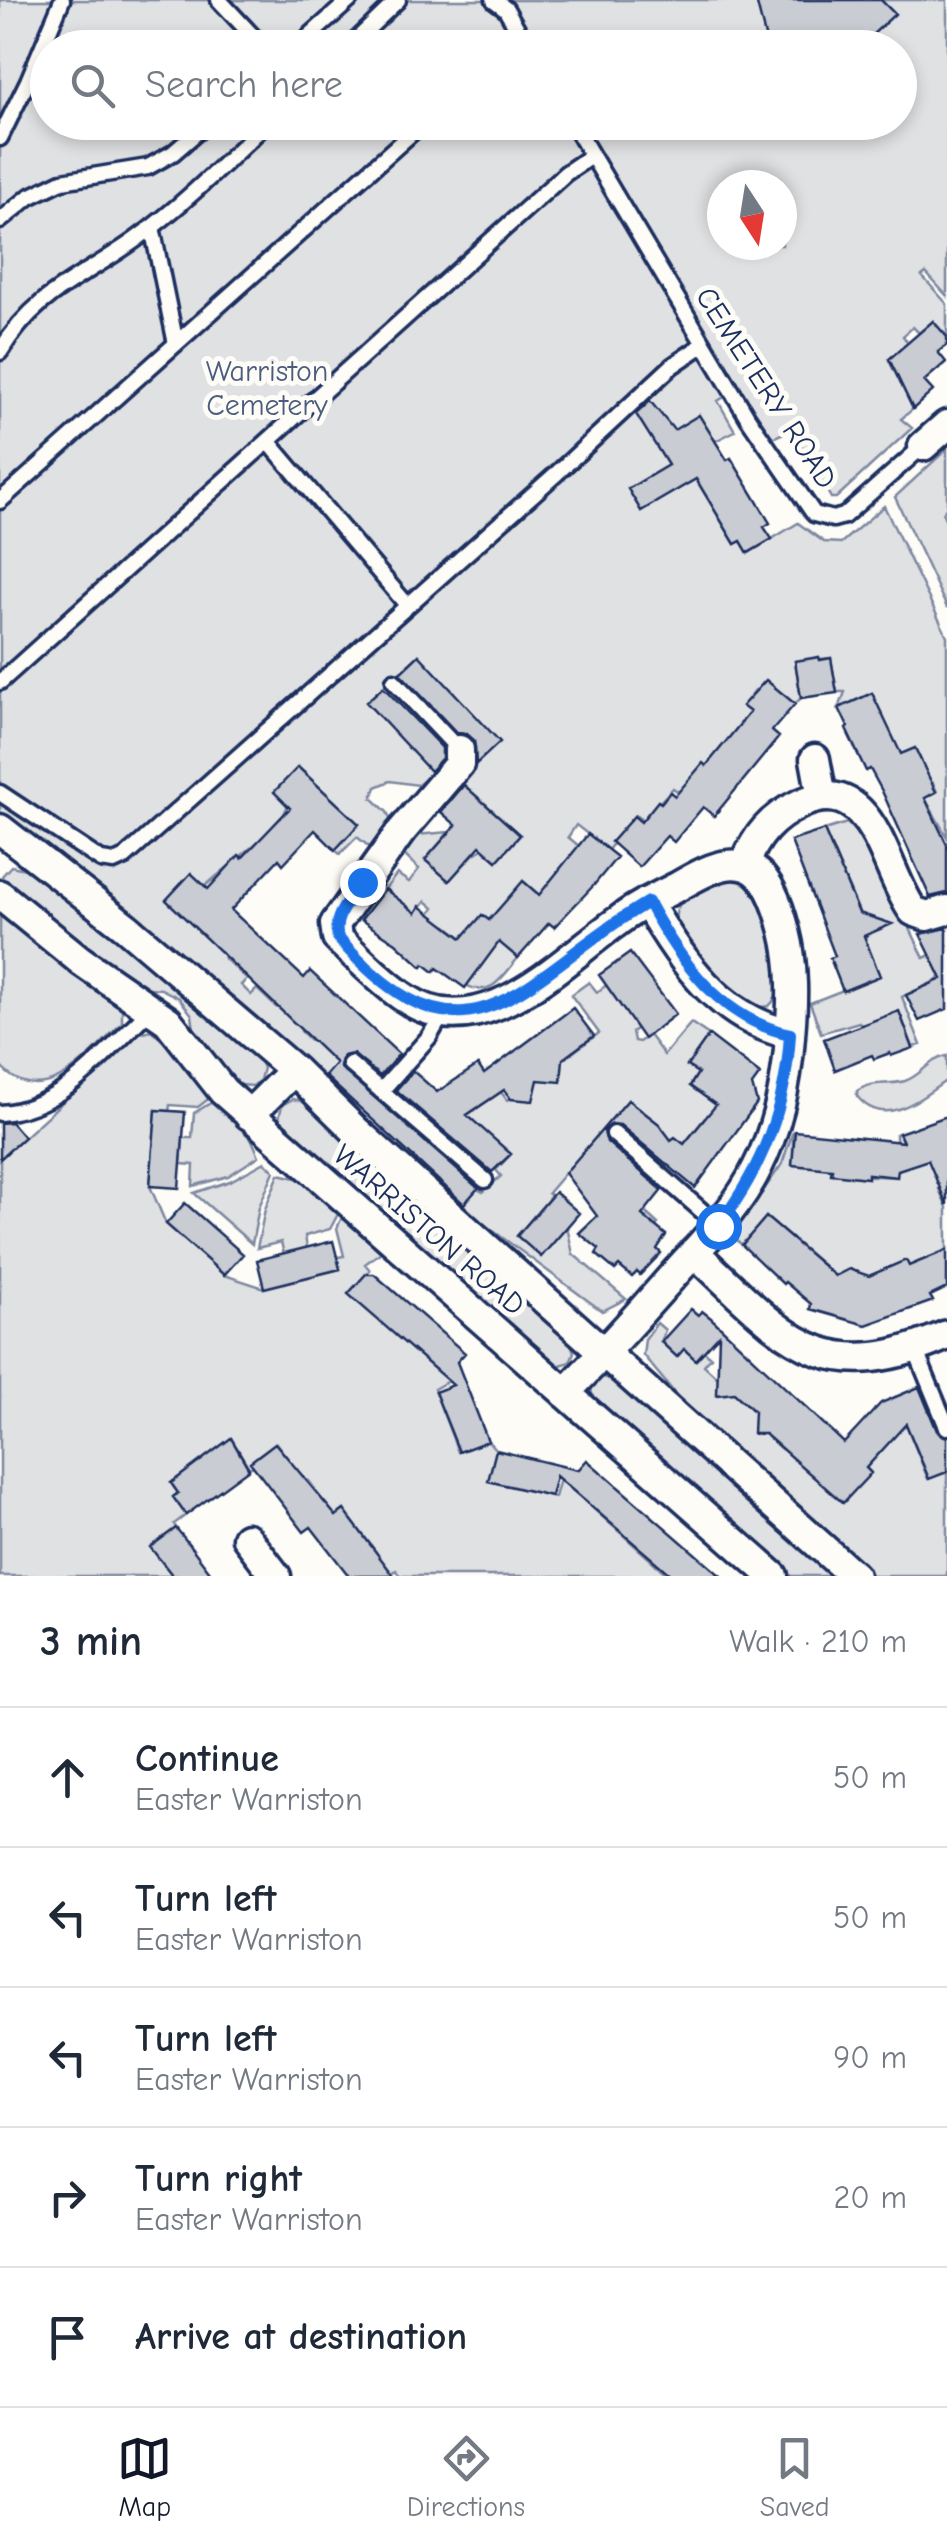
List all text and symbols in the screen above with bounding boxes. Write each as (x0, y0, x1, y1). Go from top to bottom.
search box (30, 30, 917, 140)
icon: search (65, 58, 120, 113)
text: Search here (145, 63, 343, 107)
north arrow (707, 170, 797, 260)
street label: CEMETERY ROAD (688, 281, 844, 495)
park label: Warriston Cemetery (206, 354, 328, 423)
route end (340, 860, 386, 906)
street label: WARRISTON ROAD (326, 1137, 532, 1323)
route start (696, 1204, 742, 1250)
text: 3 min (40, 1617, 142, 1666)
text: Walk · 210 m (729, 1623, 907, 1660)
text: Continue (135, 1737, 279, 1781)
icon: ahead (40, 1750, 95, 1805)
text: 50 m (833, 1759, 907, 1796)
text: Easter Warriston (135, 1781, 363, 1818)
text: Turn left (135, 1877, 276, 1921)
icon: left (40, 1890, 95, 1945)
text: 50 m (833, 1899, 907, 1936)
text: Easter Warriston (135, 1921, 363, 1958)
text: Turn left (135, 2017, 276, 2061)
icon: left (40, 2030, 95, 2085)
text: 90 m (833, 2039, 907, 2076)
text: Easter Warriston (135, 2061, 363, 2098)
text: Turn right (135, 2157, 302, 2201)
icon: right (40, 2170, 95, 2225)
text: 20 m (834, 2179, 907, 2216)
text: Easter Warriston (135, 2201, 363, 2238)
icon: arrive (40, 2310, 95, 2365)
text: Arrive at destination (135, 2315, 467, 2359)
tab: Map (117, 2431, 172, 2523)
tab: Directions (407, 2431, 525, 2523)
tab: Saved (760, 2431, 830, 2523)

